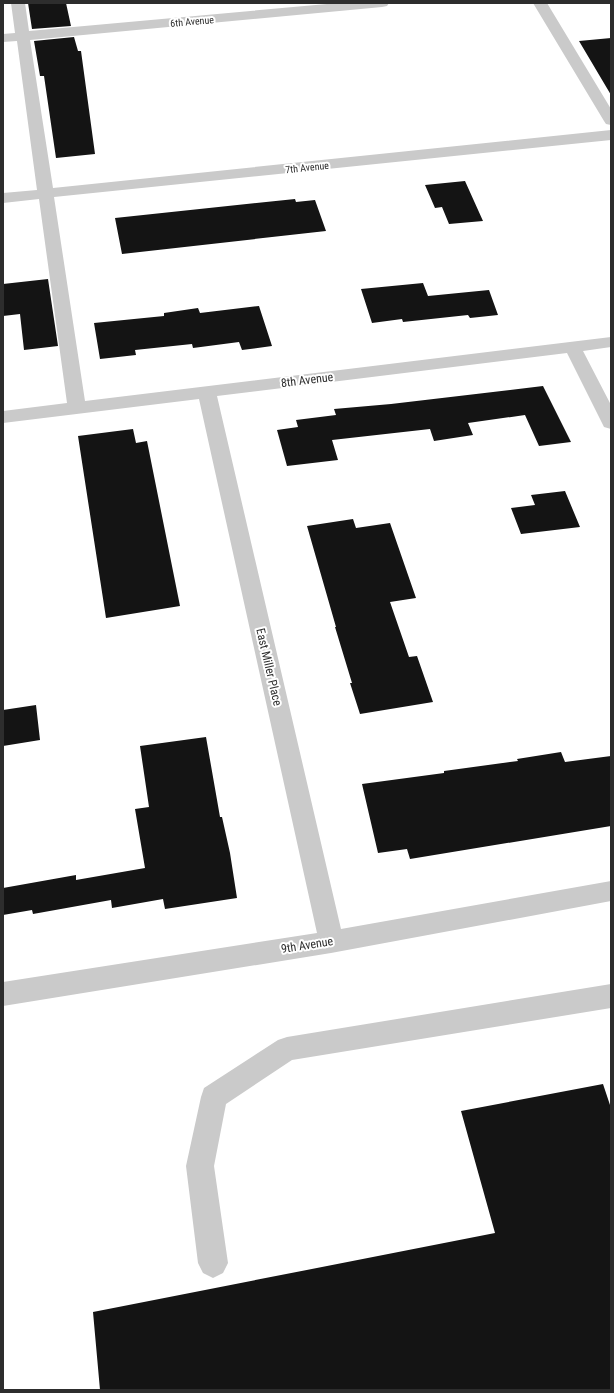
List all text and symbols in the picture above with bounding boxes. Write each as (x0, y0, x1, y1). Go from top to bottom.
street label: 6th Avenue (170, 14, 215, 29)
street label: 7th Avenue (285, 160, 330, 175)
street label: 8th Avenue (280, 370, 334, 390)
street label: East Miller Place (253, 627, 285, 708)
street label: 9th Avenue (280, 934, 334, 956)

